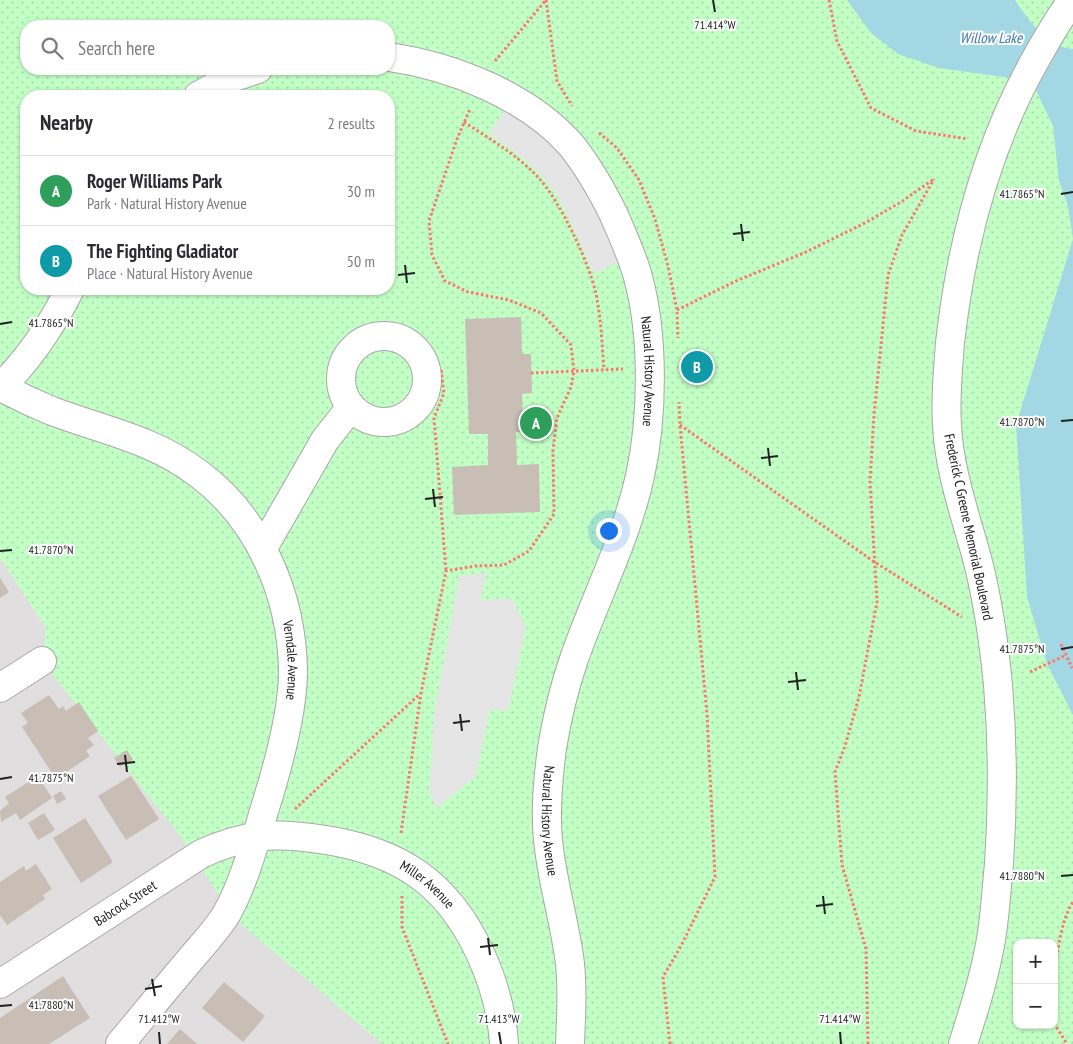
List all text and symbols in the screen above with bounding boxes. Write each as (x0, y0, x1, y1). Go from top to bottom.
text: 71.414°W (694, 17, 736, 32)
search box (20, 20, 395, 75)
water label: Willow Lake (960, 28, 1023, 47)
icon: search (38, 34, 66, 62)
text: Search here (78, 36, 155, 60)
text: Nearby (40, 109, 93, 136)
text: 2 results (328, 113, 375, 133)
text: Roger Williams Park (87, 169, 222, 193)
text: A (52, 181, 60, 201)
text: 30 m (347, 181, 375, 201)
text: 41.7865°N (999, 186, 1045, 201)
text: Park · Natural History Avenue (87, 193, 247, 213)
text: The Fighting Gladiator (87, 239, 238, 263)
text: B (52, 251, 60, 271)
text: 50 m (347, 251, 375, 271)
text: Place · Natural History Avenue (87, 263, 253, 283)
text: 41.7865°N (28, 315, 74, 330)
street label: Natural History Avenue (637, 315, 659, 428)
pin: B (681, 348, 713, 386)
pin: A (520, 404, 552, 442)
text: 41.7870°N (999, 414, 1045, 429)
street label: Frederick C Greene Memorial Boulevard (940, 432, 998, 622)
your location (596, 518, 622, 544)
text: 41.7870°N (28, 542, 74, 557)
street label: Verndale Avenue (279, 618, 302, 701)
text: 41.7875°N (999, 641, 1045, 656)
street label: Natural History Avenue (538, 765, 562, 878)
text: 41.7875°N (28, 770, 74, 785)
street label: Miller Avenue (397, 856, 459, 912)
text: 41.7880°N (999, 868, 1045, 883)
street label: Babcock Street (90, 876, 160, 930)
map controls (1013, 939, 1058, 1029)
button: + (1013, 939, 1058, 984)
button: − (1013, 984, 1058, 1029)
text: 41.7880°N (28, 997, 74, 1012)
text: 71.412°W (138, 1011, 180, 1026)
text: 71.413°W (478, 1011, 520, 1026)
text: 71.414°W (819, 1011, 861, 1026)

